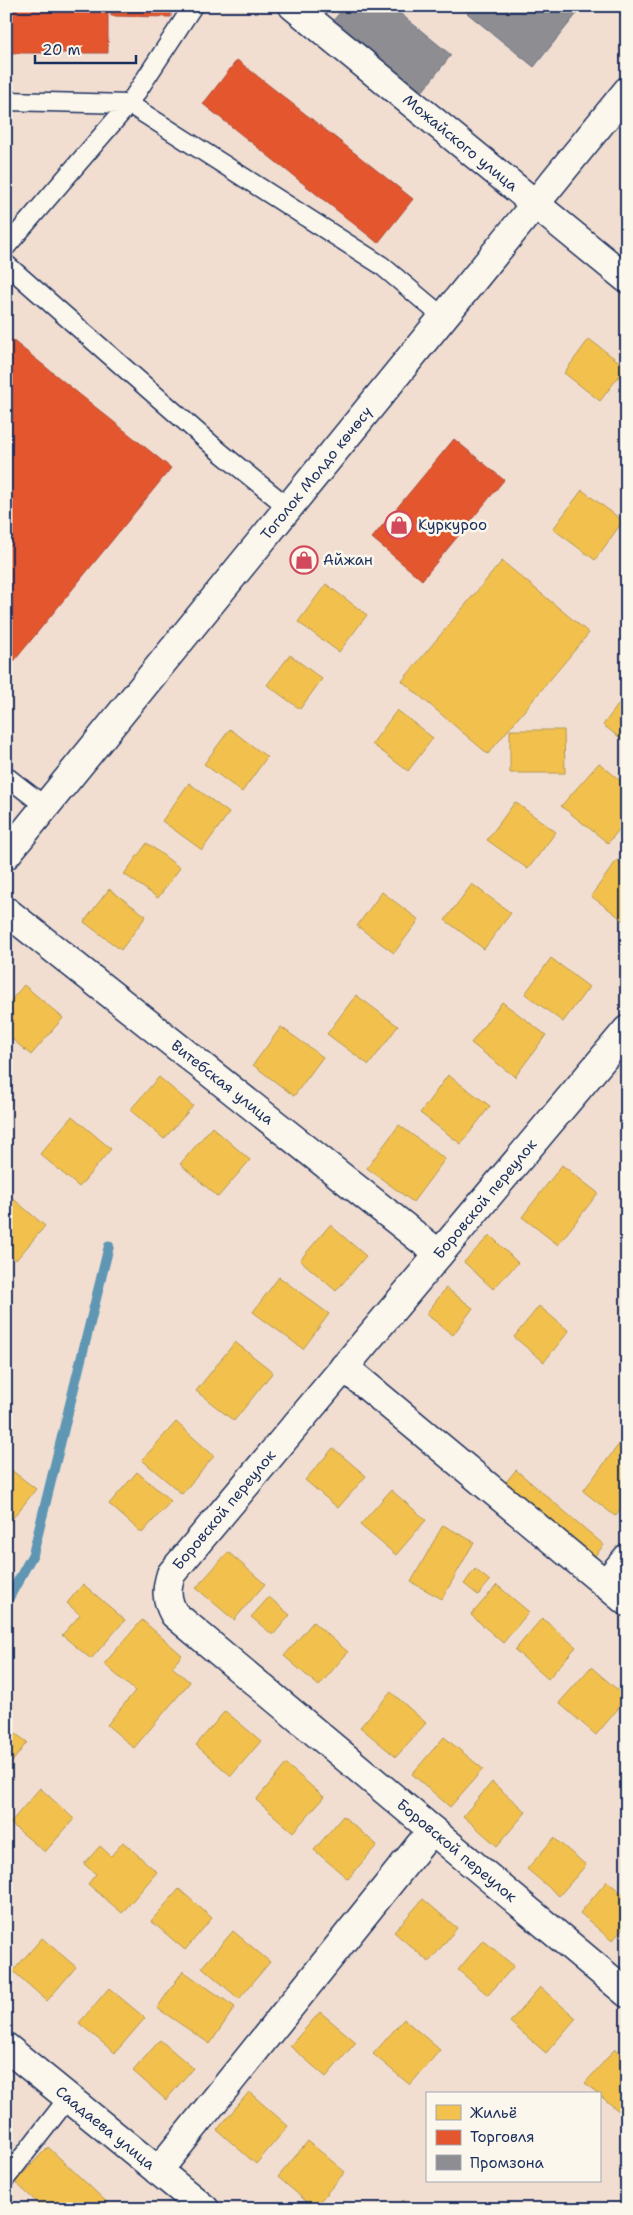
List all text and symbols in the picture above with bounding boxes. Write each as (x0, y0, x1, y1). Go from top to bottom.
scale bar (35, 32, 136, 64)
text: 20 m (42, 40, 81, 60)
street label: Можайского улица (399, 90, 522, 196)
street label: Тоголок Молдо көчөсү (256, 402, 377, 544)
shop icon: Куркуроо (384, 510, 414, 540)
place label: Куркуроо (418, 515, 487, 535)
shop icon: Айжан (289, 545, 319, 575)
place label: Айжан (323, 550, 373, 570)
street label: Витебская улица (167, 1036, 278, 1130)
street label: Боровской переулок (429, 1135, 541, 1263)
street label: Боровской переулок (168, 1446, 280, 1574)
street label: Боровской переулок (392, 1794, 521, 1907)
street label: Саадаева улица (51, 2081, 160, 2175)
legend (426, 2092, 600, 2182)
text: Жильё (470, 2103, 517, 2123)
text: Торговля (470, 2127, 535, 2147)
text: Промзона (470, 2153, 545, 2173)

